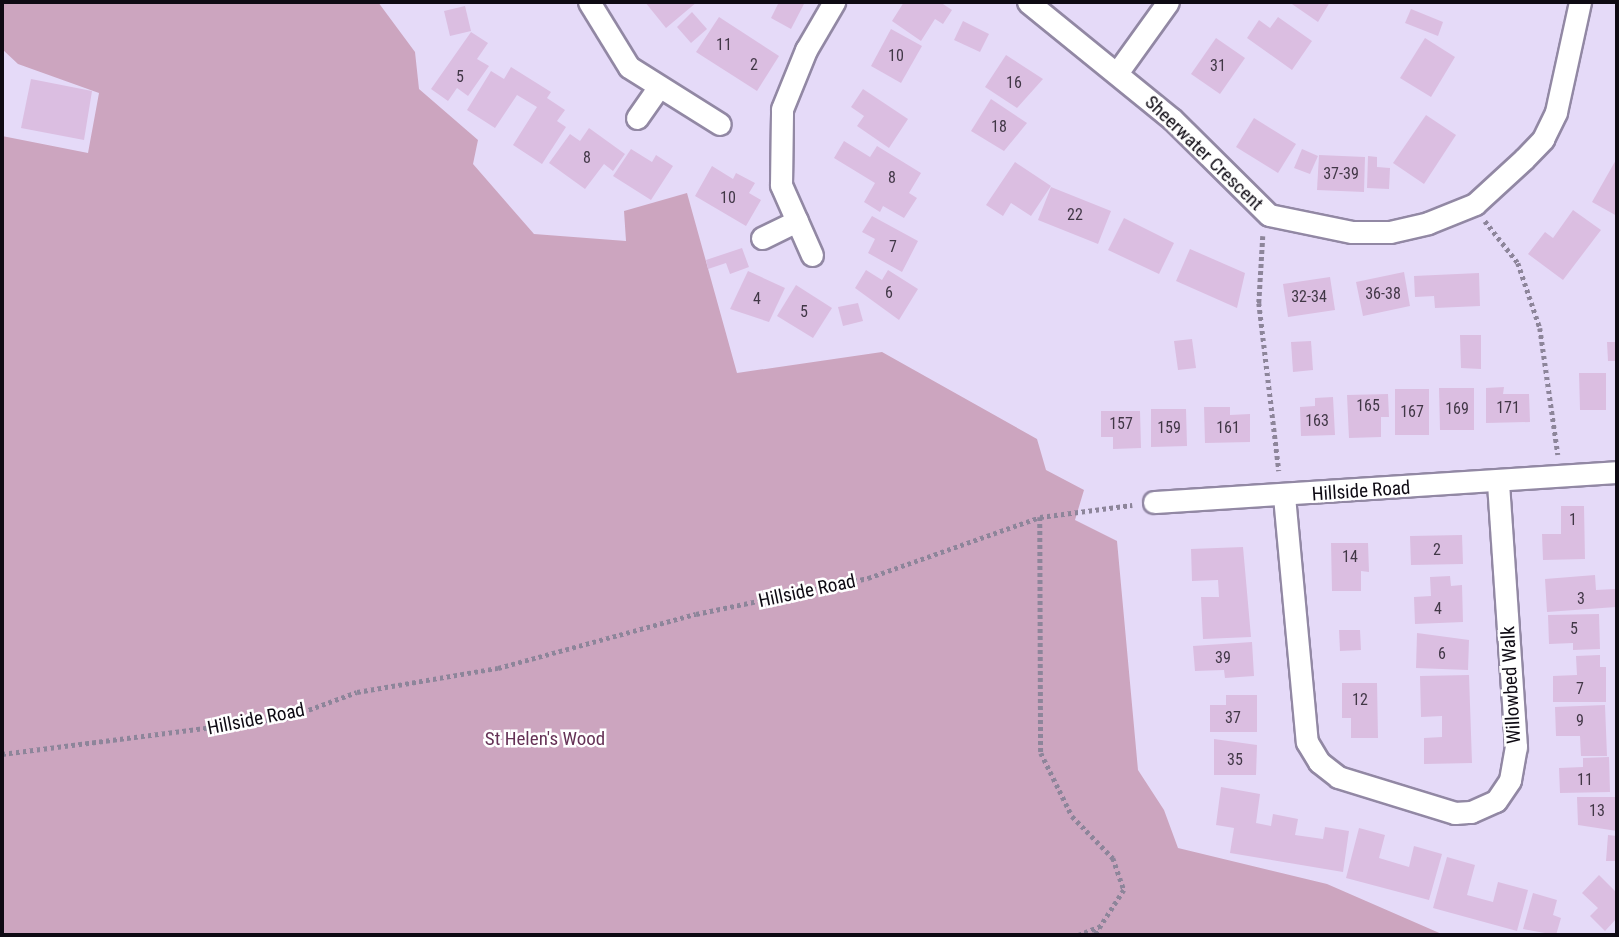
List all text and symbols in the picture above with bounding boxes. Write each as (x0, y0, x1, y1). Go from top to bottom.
house number: 11 (716, 35, 732, 55)
house number: 10 (888, 46, 904, 66)
house number: 2 (750, 55, 758, 75)
house number: 31 (1210, 56, 1226, 76)
house number: 5 (456, 67, 464, 87)
house number: 16 (1006, 73, 1022, 93)
street label: Sheerwater Crescent (1140, 91, 1268, 215)
house number: 18 (991, 117, 1007, 137)
house number: 8 (583, 148, 591, 168)
house number: 37-39 (1323, 164, 1359, 184)
house number: 8 (888, 168, 896, 188)
house number: 10 (720, 188, 736, 208)
house number: 22 (1067, 205, 1083, 225)
house number: 7 (889, 237, 897, 257)
house number: 6 (885, 283, 893, 303)
house number: 36-38 (1365, 284, 1401, 304)
house number: 32-34 (1291, 287, 1327, 307)
house number: 4 (753, 289, 761, 309)
house number: 5 (800, 302, 808, 322)
house number: 165 (1356, 396, 1380, 416)
house number: 171 (1496, 398, 1520, 418)
house number: 169 (1445, 399, 1469, 419)
house number: 167 (1400, 402, 1424, 422)
house number: 163 (1305, 411, 1329, 431)
house number: 157 (1109, 414, 1133, 434)
house number: 159 (1157, 418, 1181, 438)
house number: 161 (1216, 418, 1240, 438)
street label: Hillside Road (1311, 476, 1411, 506)
house number: 1 (1569, 510, 1577, 530)
house number: 2 (1433, 540, 1441, 560)
house number: 14 (1342, 547, 1358, 567)
street label: Hillside Road (756, 570, 858, 612)
house number: 3 (1577, 589, 1585, 609)
house number: 4 (1434, 599, 1442, 619)
house number: 5 (1570, 619, 1578, 639)
street label: Willowbed Walk (1497, 626, 1525, 744)
house number: 6 (1438, 644, 1446, 664)
house number: 39 (1215, 648, 1231, 668)
house number: 7 (1576, 679, 1584, 699)
house number: 12 (1352, 690, 1368, 710)
street label: Hillside Road (205, 698, 307, 740)
house number: 37 (1225, 708, 1241, 728)
house number: 9 (1576, 711, 1584, 731)
park label: St Helen's Wood (485, 728, 605, 750)
house number: 35 (1227, 750, 1243, 770)
house number: 11 (1577, 770, 1593, 790)
house number: 13 (1589, 801, 1605, 821)

